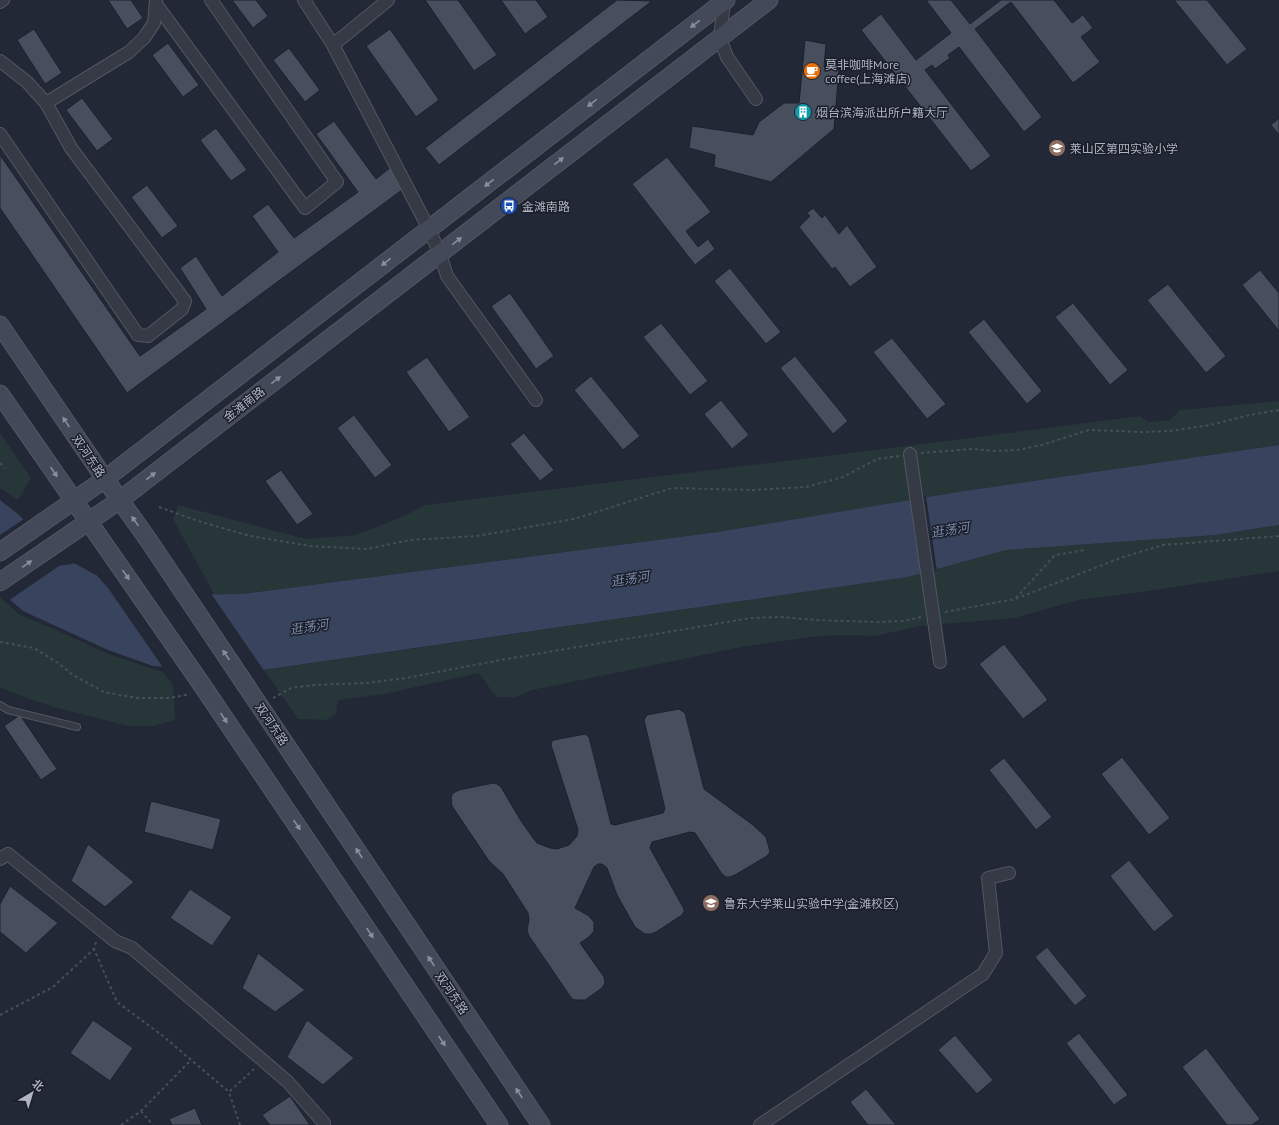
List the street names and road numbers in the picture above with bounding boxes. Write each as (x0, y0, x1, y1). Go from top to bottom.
street label: 金滩南路 (220, 383, 268, 425)
street label: 双河东路 (69, 432, 109, 480)
street label: 双河东路 (252, 700, 292, 748)
street label: 双河东路 (432, 969, 472, 1017)

